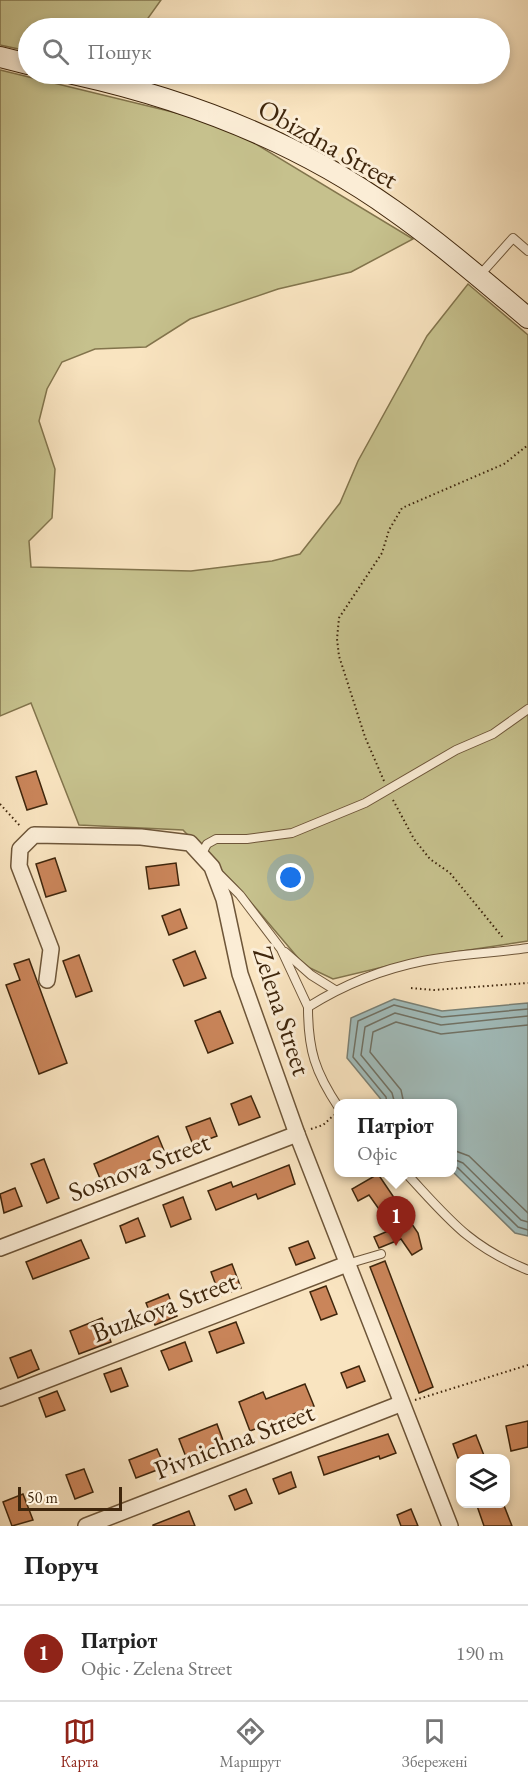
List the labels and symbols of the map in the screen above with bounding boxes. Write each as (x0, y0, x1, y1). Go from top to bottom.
street label: Obizdna Street (252, 91, 405, 197)
your location (276, 863, 305, 892)
street label: Zelena Street (245, 942, 320, 1080)
street label: Sosnova Street (63, 1123, 215, 1210)
pin: 1 (376, 1196, 416, 1246)
street label: Buzkova Street (86, 1263, 242, 1350)
street label: Pivnichna Street (149, 1394, 319, 1487)
scale bar (18, 1484, 122, 1512)

